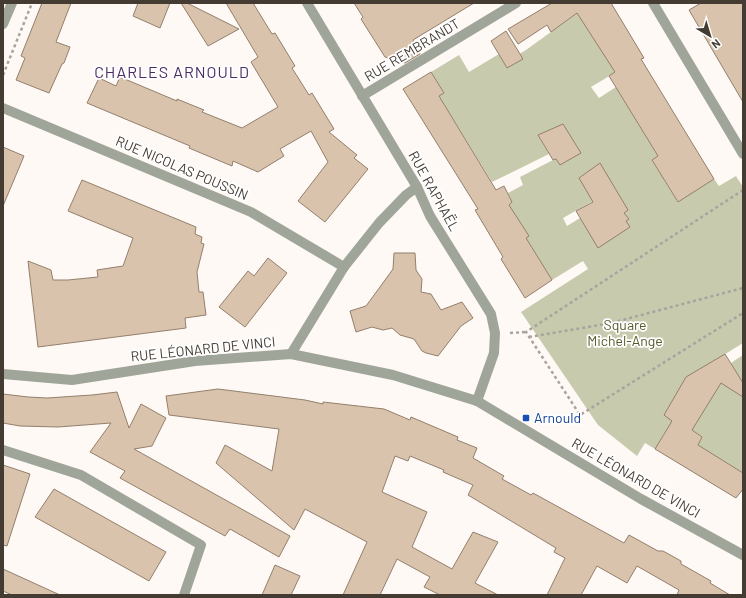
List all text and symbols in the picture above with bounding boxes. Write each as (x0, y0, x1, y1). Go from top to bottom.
street label: RUE REMBRANDT (361, 14, 462, 85)
north arrow (690, 16, 730, 56)
text: N (710, 37, 723, 52)
district label: CHARLES ARNOULD (94, 62, 250, 81)
street label: RUE NICOLAS POUSSIN (113, 132, 251, 203)
street label: RUE RAPHAËL (405, 148, 463, 234)
park label: Square Michel-Ange (587, 316, 663, 349)
street label: RUE LÉONARD DE VINCI (130, 332, 276, 365)
place label: Arnould (534, 409, 581, 426)
marker: Arnould (521, 413, 531, 423)
street label: RUE LÉONARD DE VINCI (569, 434, 703, 521)

